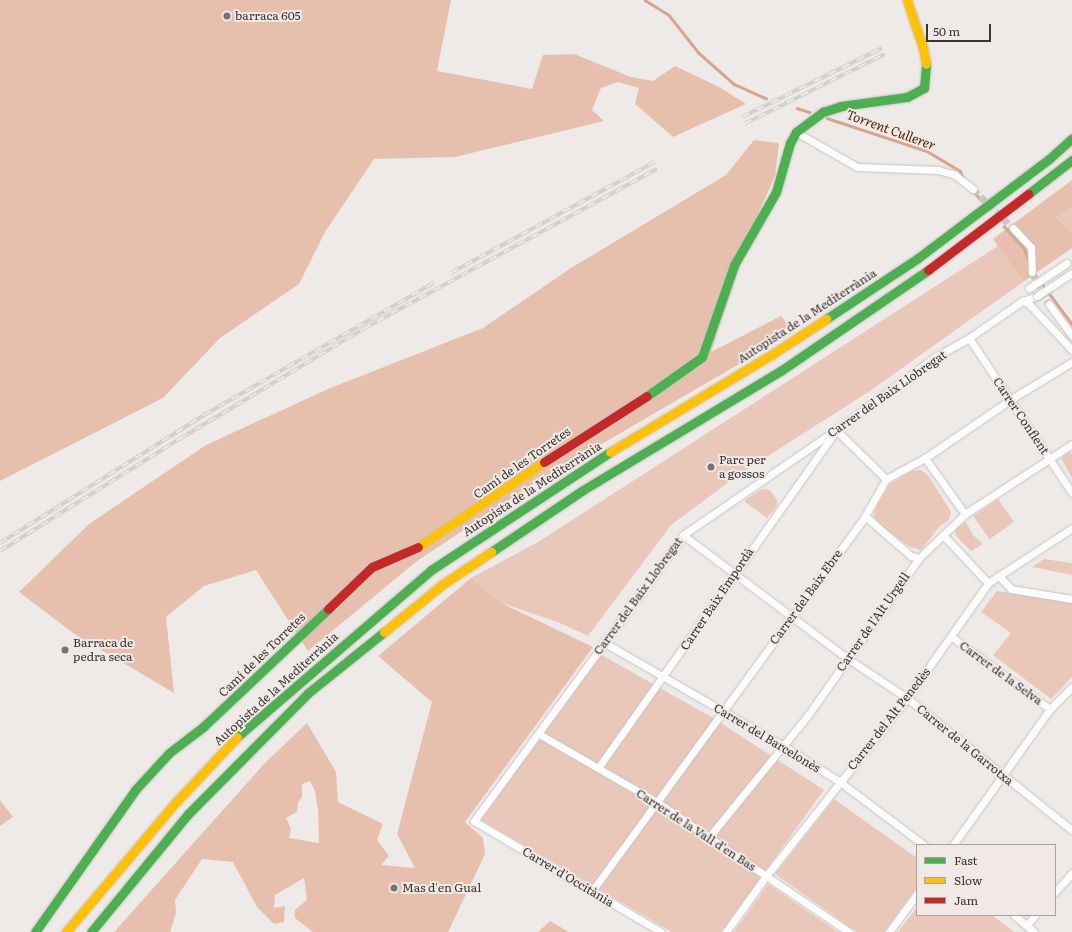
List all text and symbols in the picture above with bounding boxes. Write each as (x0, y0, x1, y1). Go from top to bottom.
place label: barraca 605 (235, 9, 301, 23)
marker: barraca 605 (222, 11, 232, 21)
scale bar (928, 16, 993, 42)
text: 50 m (933, 22, 960, 40)
water label: Torrent Cullerer (844, 107, 938, 153)
street label: Autopista de la Mediterrània (735, 266, 879, 366)
street label: Carrer del Baix Llobregat (825, 347, 949, 441)
street label: Carrer Conflent (990, 375, 1052, 457)
street label: Camí de les Torretes (471, 424, 573, 502)
street label: Autopista de la Mediterrània (460, 439, 604, 539)
place label: Parc per a gossos (719, 453, 766, 481)
marker: Parc per a gossos (706, 462, 716, 472)
street label: Carrer del Baix Llobregat (591, 534, 685, 658)
street label: Carrer Baix Empordà (677, 545, 757, 653)
street label: Carrer del Baix Ebre (767, 547, 845, 647)
street label: Carrer de l'Alt Urgell (833, 570, 913, 674)
street label: Camí de les Torretes (216, 610, 308, 700)
street label: Autopista de la Mediterrània (211, 629, 341, 749)
place label: Barraca de pedra seca (73, 636, 133, 664)
street label: Carrer de la Selva (957, 638, 1045, 708)
marker: Barraca de pedra seca (60, 645, 70, 655)
street label: Carrer del Alt Penedès (845, 665, 933, 773)
street label: Carrer del Barcelonès (711, 700, 823, 776)
street label: Carrer de la Garrotxa (914, 702, 1016, 788)
street label: Carrer de la Vall d'en Bas (634, 786, 758, 874)
street label: Carrer d'Occitània (520, 844, 616, 910)
legend (916, 844, 1056, 916)
text: Fast (954, 851, 977, 869)
text: Slow (954, 871, 982, 889)
place label: Mas d'en Gual (402, 881, 481, 895)
marker: Mas d'en Gual (389, 883, 399, 893)
text: Jam (954, 891, 978, 909)

